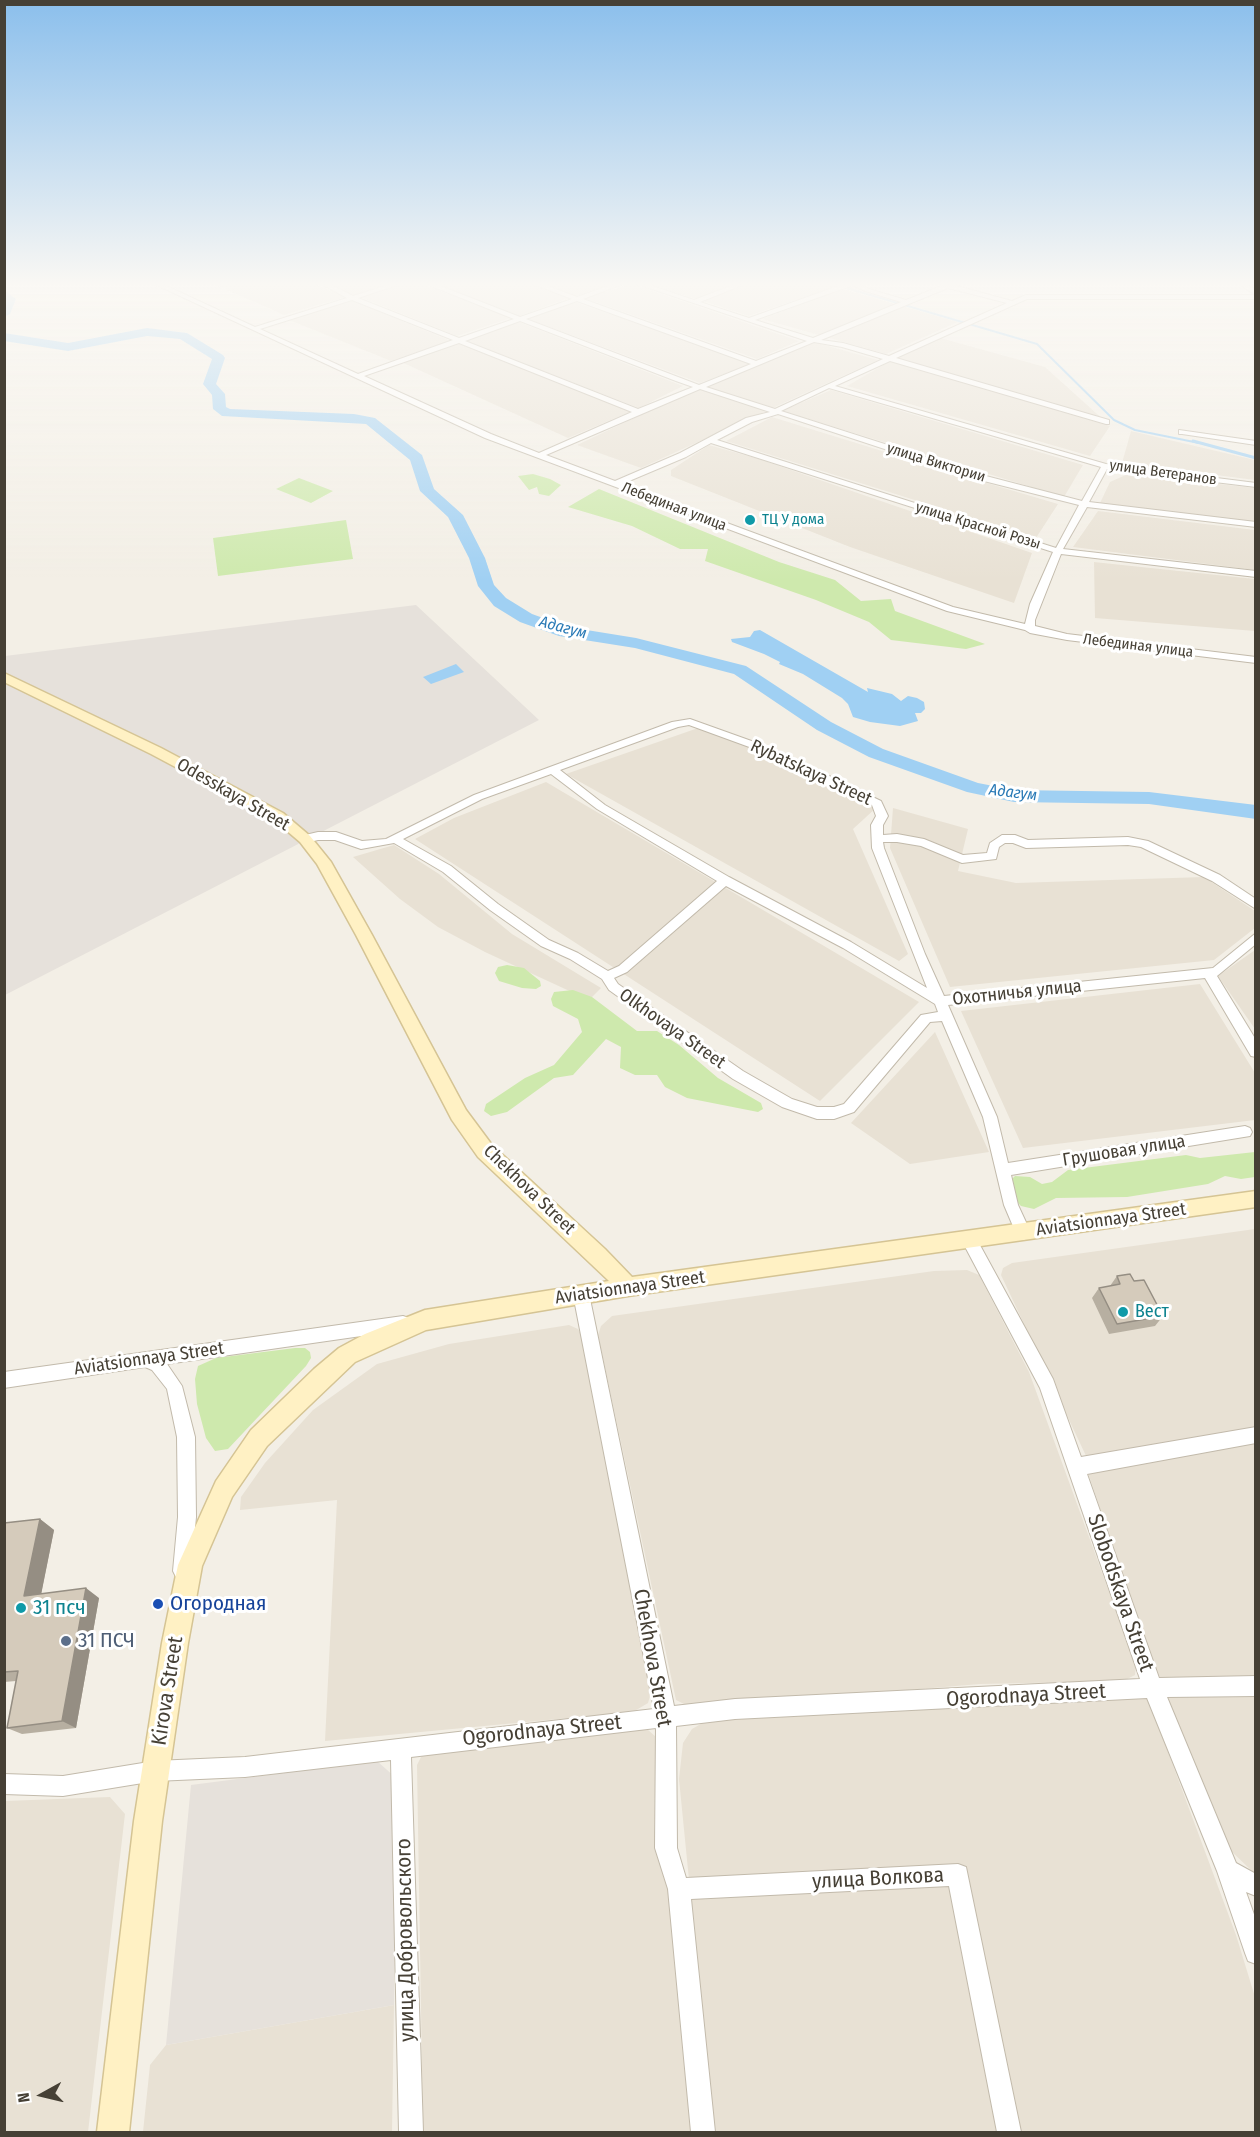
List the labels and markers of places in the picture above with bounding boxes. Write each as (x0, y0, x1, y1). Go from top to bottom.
place label: ТЦ У дома (762, 511, 824, 529)
marker: ТЦ У дома (743, 513, 757, 527)
place label: Вест (1135, 1301, 1169, 1323)
marker: Вест (1116, 1305, 1130, 1319)
place label: Огородная (170, 1591, 266, 1617)
place label: 31 псч (33, 1595, 86, 1621)
marker: Огородная (151, 1597, 165, 1611)
marker: 31 псч (14, 1601, 28, 1615)
place label: 31 ПСЧ (78, 1628, 135, 1654)
marker: 31 ПСЧ (59, 1634, 73, 1648)

